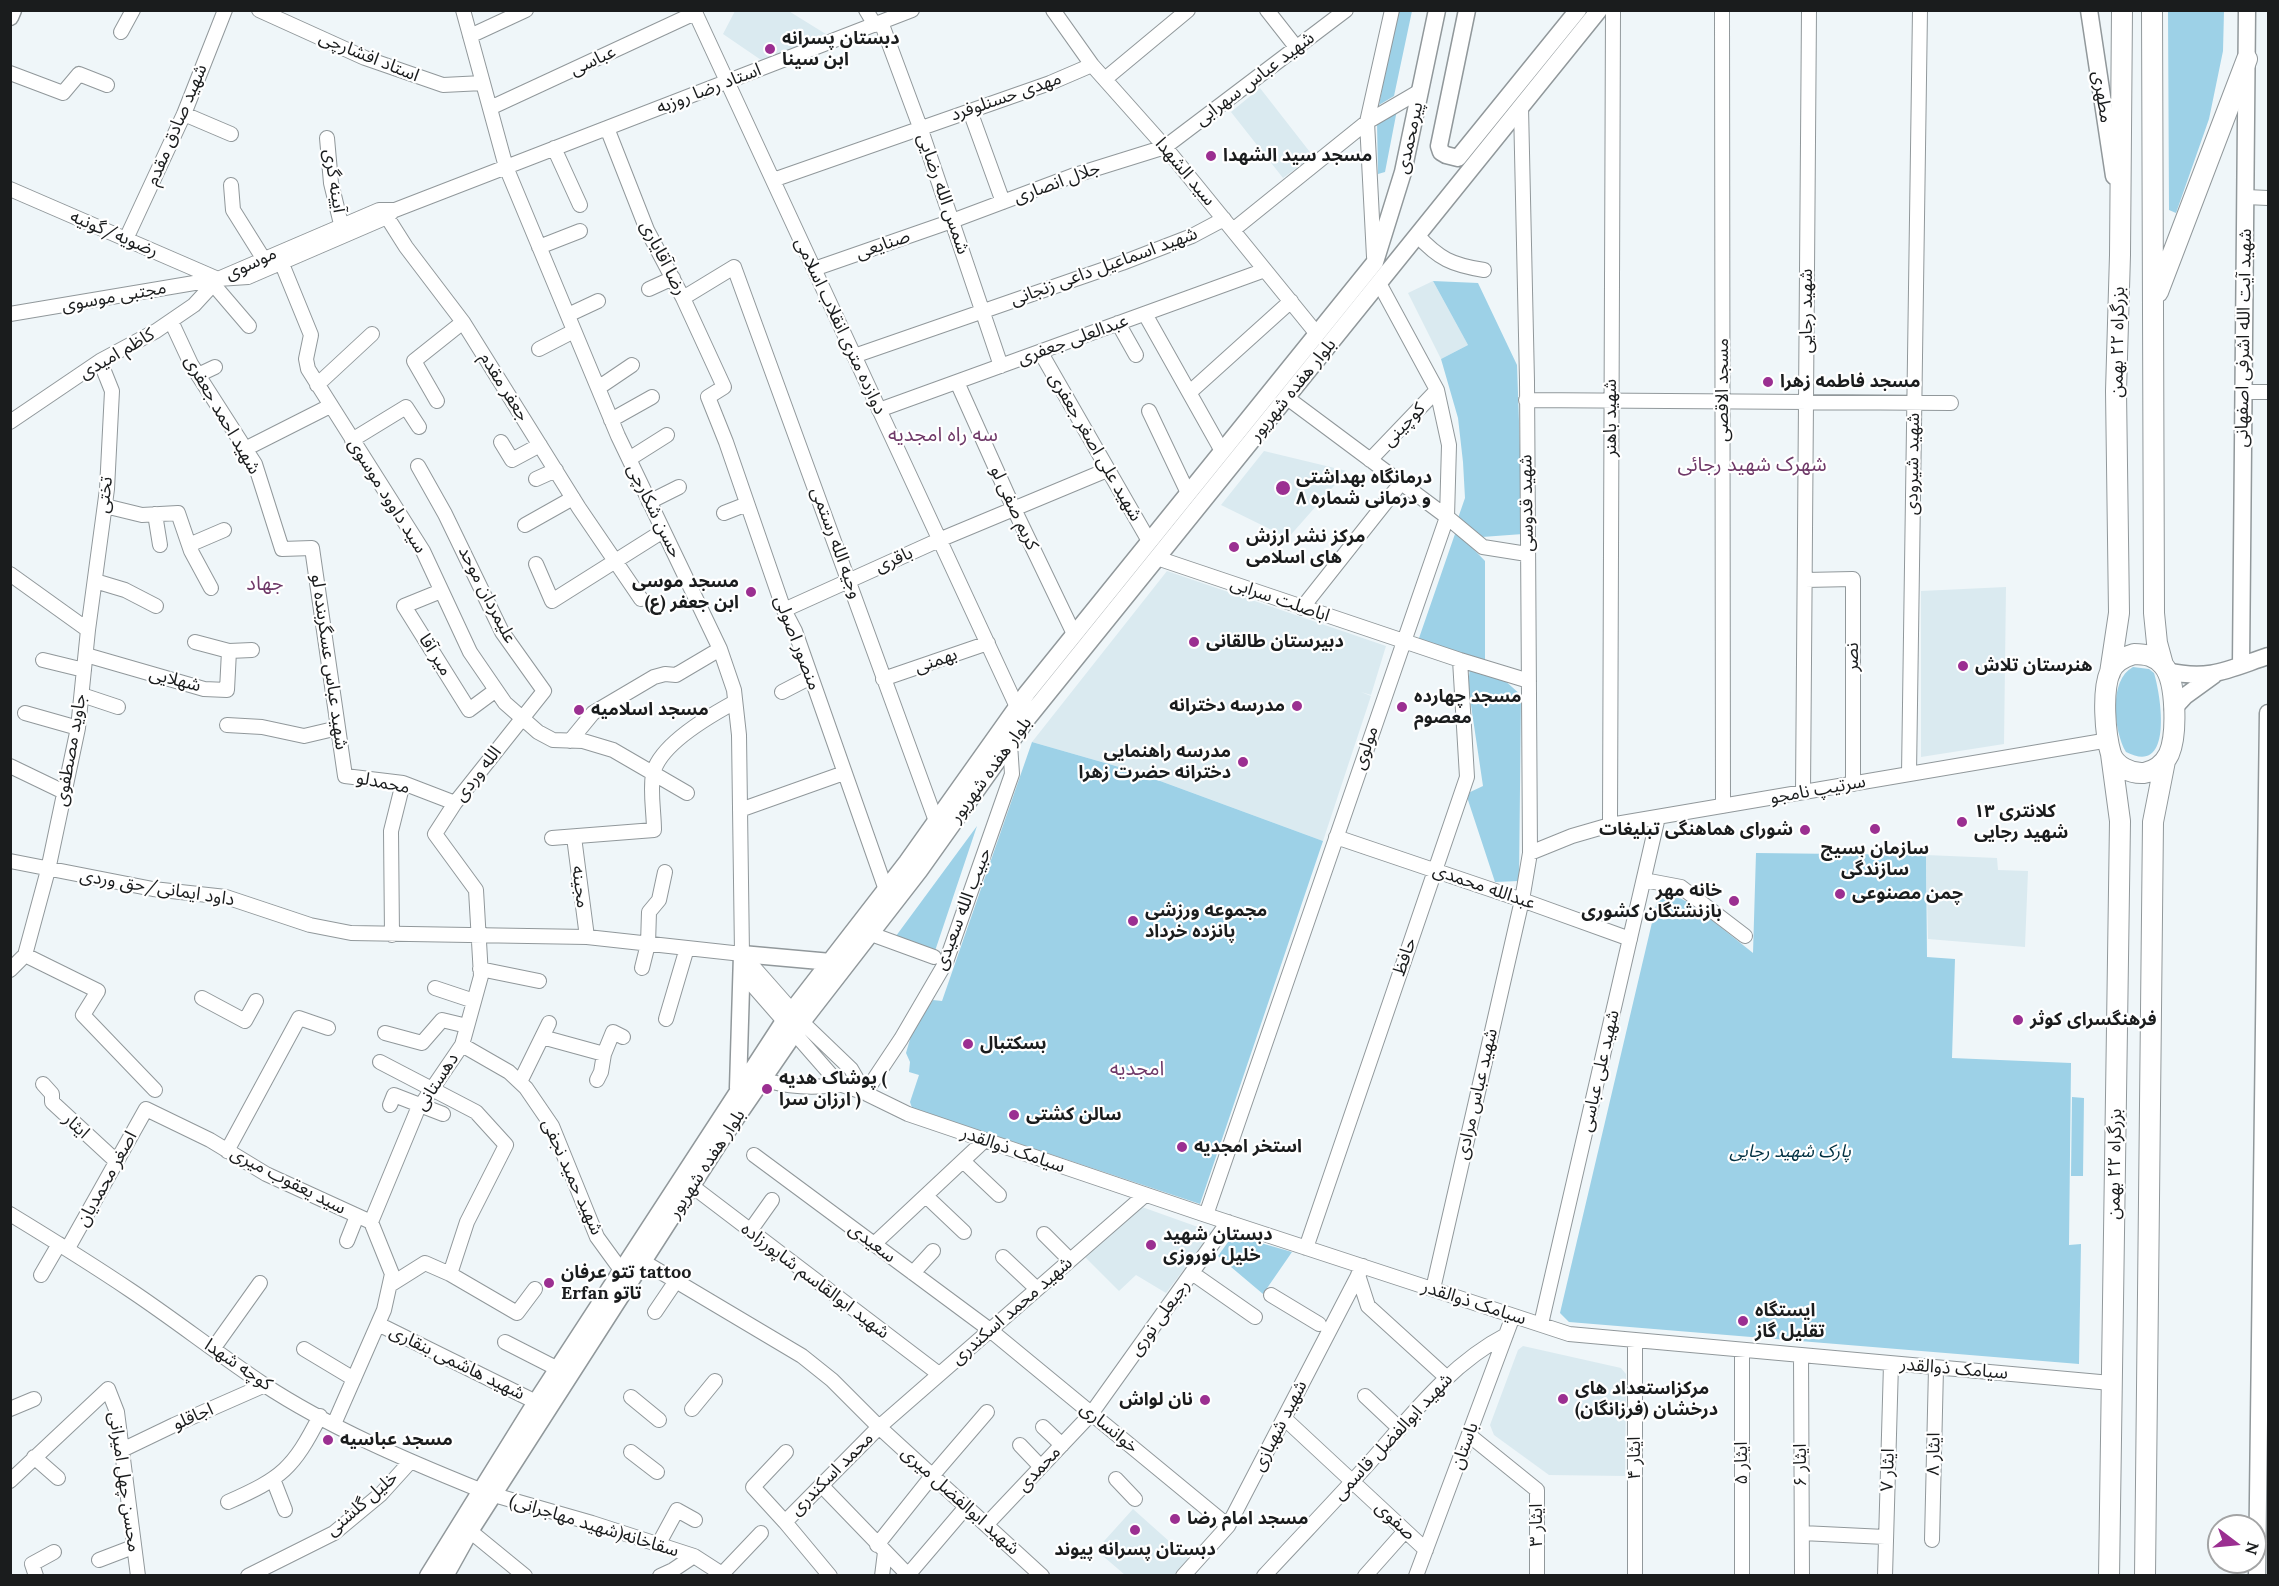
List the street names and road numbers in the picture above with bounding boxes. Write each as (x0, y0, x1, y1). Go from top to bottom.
street label: استاد افشارچی (316, 27, 422, 87)
street label: شهید عباس سهرابی (1191, 27, 1319, 131)
street label: عباسی (567, 41, 619, 81)
street label: استاد رضا روزبه (654, 59, 764, 119)
street label: شهید صادق مقدم (142, 61, 212, 189)
street label: مهدی حسنلوفرد (948, 68, 1064, 126)
street label: مطهری (2087, 70, 2117, 124)
street label: پیرمحمدی (1392, 100, 1428, 176)
street label: شمس الله رضایی (912, 131, 974, 257)
street label: سید الشهدا (1150, 134, 1220, 210)
street label: آیینه گری (318, 148, 350, 214)
street label: جلال انصاری (1011, 157, 1103, 209)
street label: رضویه/گونیه (67, 206, 161, 262)
street label: رضا آقایاری (635, 217, 691, 299)
street label: شهید اسماعیل داعی زنجانی (1007, 223, 1201, 311)
street label: صنایعی (853, 226, 913, 264)
street label: شهید آیت الله اشرفی اصفهانی (2231, 228, 2257, 448)
street label: دوازده متری انقلاب اسلامی (790, 234, 890, 418)
street label: موسوی (222, 243, 280, 285)
street label: شهید رجایی (1796, 269, 1818, 353)
street label: مجتبی موسوی (60, 277, 168, 317)
street label: بزرگراه ۲۲ بهمن (2106, 286, 2130, 398)
street label: عبدالعلی جعفری (1015, 310, 1131, 370)
street label: کاظم امیدی (75, 324, 159, 384)
street label: بلوار هفده شهریور (1245, 334, 1341, 446)
street label: مسجد الاقصی (1712, 338, 1734, 442)
street label: جعفر مقدم (474, 348, 534, 426)
street label: شهید احمد جعفری (179, 352, 265, 478)
street label: شهید علی اصغر جعفری (1044, 369, 1146, 525)
street label: شهید باهنر (1600, 379, 1622, 457)
street label: کوچینی (1378, 399, 1430, 451)
street label: شهید شیرودی (1901, 413, 1925, 515)
street label: سید داوود موسوی (343, 434, 431, 558)
street label: شهید قدوسی (1515, 454, 1539, 552)
street label: حسن شکارچی (622, 460, 686, 562)
street label: کریم صفی لو (985, 462, 1043, 554)
street label: تختی (92, 476, 118, 514)
street label: وجیه الله رستمی (806, 484, 866, 602)
street label: باقری (872, 542, 916, 578)
street label: علیمردان موحد (453, 543, 521, 647)
street label: شهید عباس عسگربنده لو (306, 573, 352, 751)
street label: اباصلت سرابی (1228, 573, 1332, 627)
street label: منصور اصولی (769, 593, 825, 693)
street label: میر آقا (414, 630, 456, 680)
street label: نصر (1842, 642, 1864, 672)
street label: بهمنی (912, 644, 960, 678)
street label: شهلایی (147, 663, 203, 697)
street label: جاوید مصطفوی (50, 692, 92, 808)
street label: بلوار هفده شهریور (945, 713, 1037, 827)
street label: مولوی (1348, 723, 1384, 773)
street label: الله وردی (450, 742, 506, 806)
street label: محمدلو (354, 767, 412, 799)
street label: سرتیپ نامجو (1769, 771, 1867, 809)
street label: حبیب الله سعیدی (930, 845, 996, 973)
street label: عبدالله محمدی (1430, 859, 1538, 915)
street label: داود ایمانی/حق وردی (78, 865, 236, 911)
street label: مجینه (567, 865, 593, 909)
street label: حافظ (1388, 935, 1422, 979)
street label: شهید علی عباسی (1575, 1008, 1625, 1134)
street label: شهید عباس مرادی (1451, 1026, 1503, 1162)
street label: دهستانی (410, 1049, 464, 1115)
street label: بلوار هفده شهریور (664, 1105, 750, 1223)
street label: ایثار (58, 1108, 94, 1144)
street label: بزرگراه ۲۲ بهمن (2103, 1108, 2127, 1220)
street label: شهید حمید نجفی (537, 1116, 607, 1238)
street label: سیامک ذوالقدر (958, 1122, 1068, 1178)
street label: اصغر محمدیان (72, 1128, 142, 1230)
street label: سید یعقوب میری (227, 1143, 349, 1219)
street label: شهید ابوالقاسم شاپورزاده (737, 1218, 893, 1344)
street label: سعیدی (844, 1218, 900, 1268)
street label: شهید محمد اسکندری (947, 1253, 1077, 1369)
street label: رجبعلی نوری (1125, 1276, 1195, 1360)
street label: سیامک ذوالقدر (1419, 1276, 1529, 1330)
street label: شهید هاشمی بنقاری (386, 1321, 528, 1405)
street label: کوچه شهدا (200, 1334, 276, 1396)
street label: سیامک ذوالقدر (1899, 1354, 2009, 1384)
street label: شهید ابوالفضل قاسمی (1329, 1369, 1457, 1505)
street label: شهید شهبازی (1248, 1377, 1312, 1475)
street label: خوانساری (1075, 1398, 1143, 1458)
street label: اجاقلو (169, 1399, 217, 1435)
street label: محسن چهل امیرانی (103, 1411, 145, 1553)
street label: باستان (1447, 1420, 1483, 1472)
street label: محمد اسکندری (786, 1428, 878, 1520)
street label: ایثار ۸ (1923, 1432, 1945, 1476)
street label: ایثار ۴ (1624, 1436, 1646, 1480)
street label: ایثار ۵ (1731, 1441, 1753, 1485)
street label: شهید ابوالفضل میری (896, 1442, 1024, 1560)
street label: محمدی (1012, 1442, 1066, 1496)
street label: ایثار ۶ (1790, 1443, 1812, 1487)
street label: ایثار ۷ (1876, 1448, 1900, 1492)
street label: خلیل گلشنی (322, 1467, 402, 1541)
street label: سقاخانه(شهید مهاجرانی) (506, 1490, 682, 1562)
street label: صفوی (1370, 1497, 1420, 1545)
street label: ایثار ۳ (1526, 1503, 1548, 1547)

